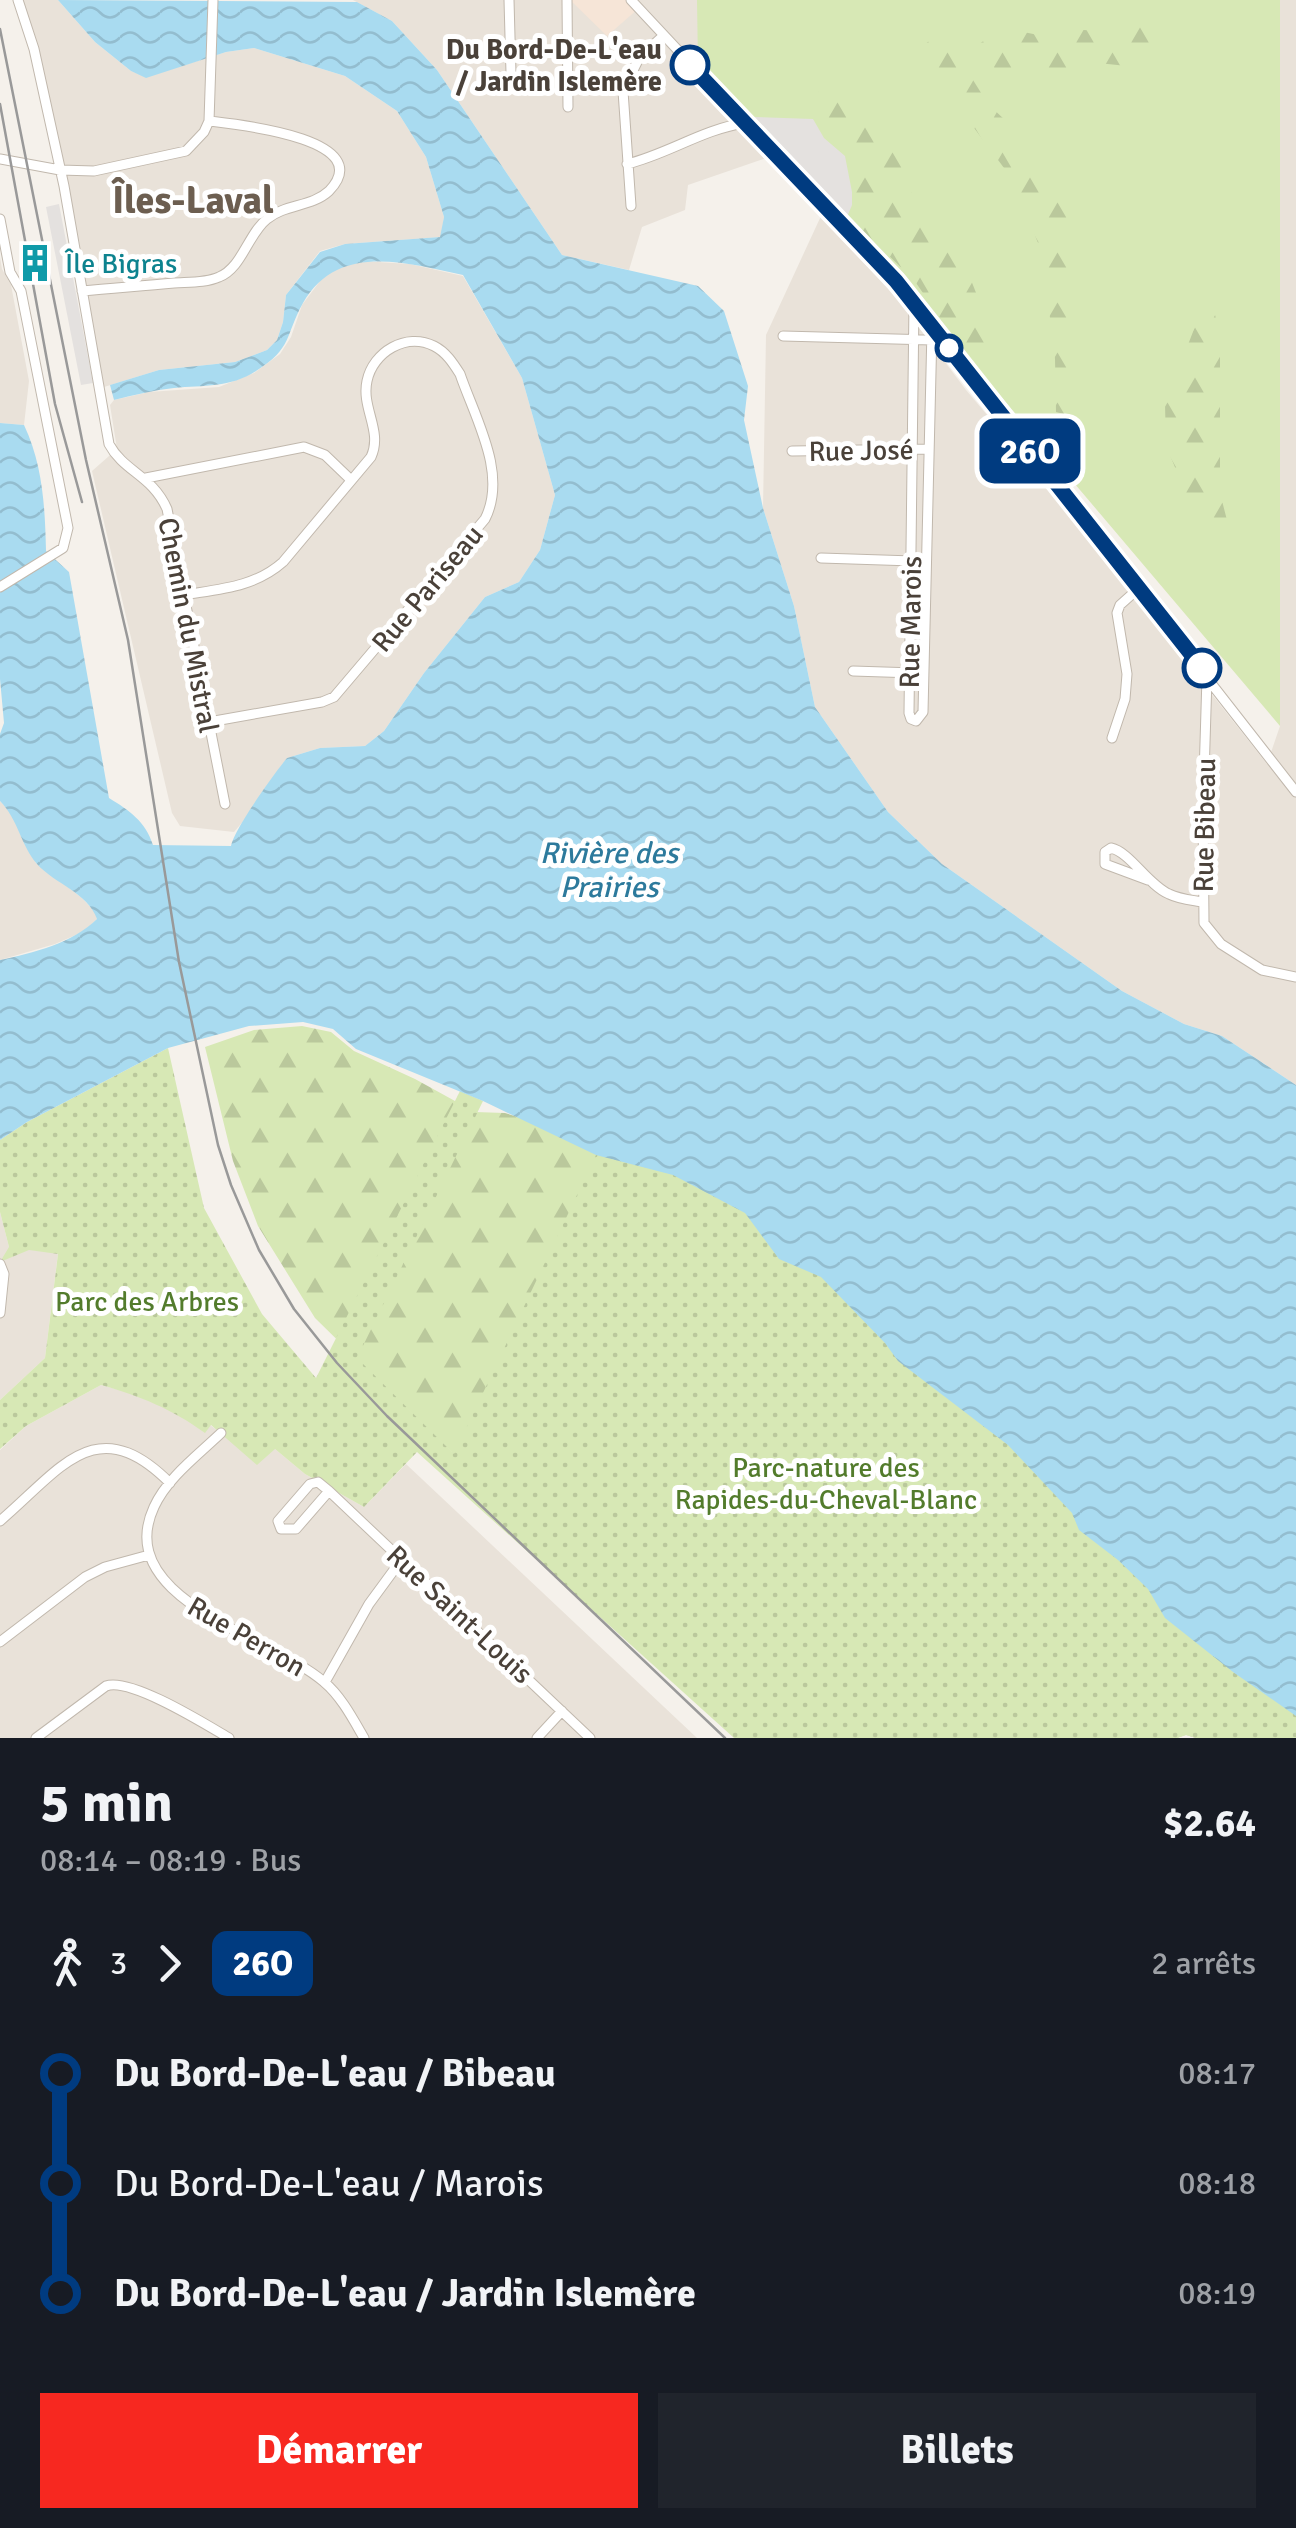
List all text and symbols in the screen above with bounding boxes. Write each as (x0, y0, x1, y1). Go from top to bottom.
place label: Du Bord-De-L'eau / Jardin Islemère (446, 33, 662, 99)
marker: Du Bord-De-L'eau / Jardin Islemère (671, 46, 709, 84)
district label: Îles-Laval (111, 177, 274, 224)
building icon: Île Bigras (14, 242, 56, 284)
place label: Île Bigras (64, 247, 177, 281)
unlabelled marker (936, 335, 962, 361)
line badge: 26O (972, 418, 1088, 484)
text: 26O (999, 430, 1061, 473)
street label: Rue José (808, 433, 914, 469)
street label: Chemin du Mistral (150, 515, 226, 736)
street label: Rue Pariseau (365, 518, 491, 659)
street label: Rue Marois (893, 555, 929, 689)
unlabelled marker (1183, 649, 1221, 687)
street label: Rue Bibeau (1187, 758, 1223, 893)
water label: Rivière des Prairies (540, 835, 681, 906)
park label: Parc des Arbres (55, 1285, 239, 1319)
park label: Parc-nature des Rapides-du-Cheval-Blanc (675, 1451, 977, 1517)
street label: Rue Saint-Louis (379, 1538, 539, 1691)
street label: Rue Perron (181, 1589, 312, 1684)
text: 5 min (40, 1769, 173, 1837)
text: $2.64 (1163, 1800, 1256, 1847)
text: 08:14 – 08:19 · Bus (40, 1841, 301, 1880)
icon: walk (40, 1936, 95, 1991)
icon: forward (142, 1936, 197, 1991)
text: 26O (232, 1942, 293, 1985)
text: 3 (110, 1944, 127, 1983)
text: 2 arrêts (1151, 1944, 1256, 1983)
text: Du Bord-De-L'eau / Bibeau (114, 2050, 556, 2097)
text: 08:17 (1178, 2054, 1256, 2093)
text: Du Bord-De-L'eau / Marois (114, 2160, 544, 2207)
text: 08:18 (1178, 2164, 1256, 2203)
text: Du Bord-De-L'eau / Jardin Islemère (114, 2270, 696, 2317)
text: 08:19 (1178, 2274, 1256, 2313)
button: Démarrer (40, 2393, 638, 2508)
button: Billets (658, 2393, 1256, 2508)

